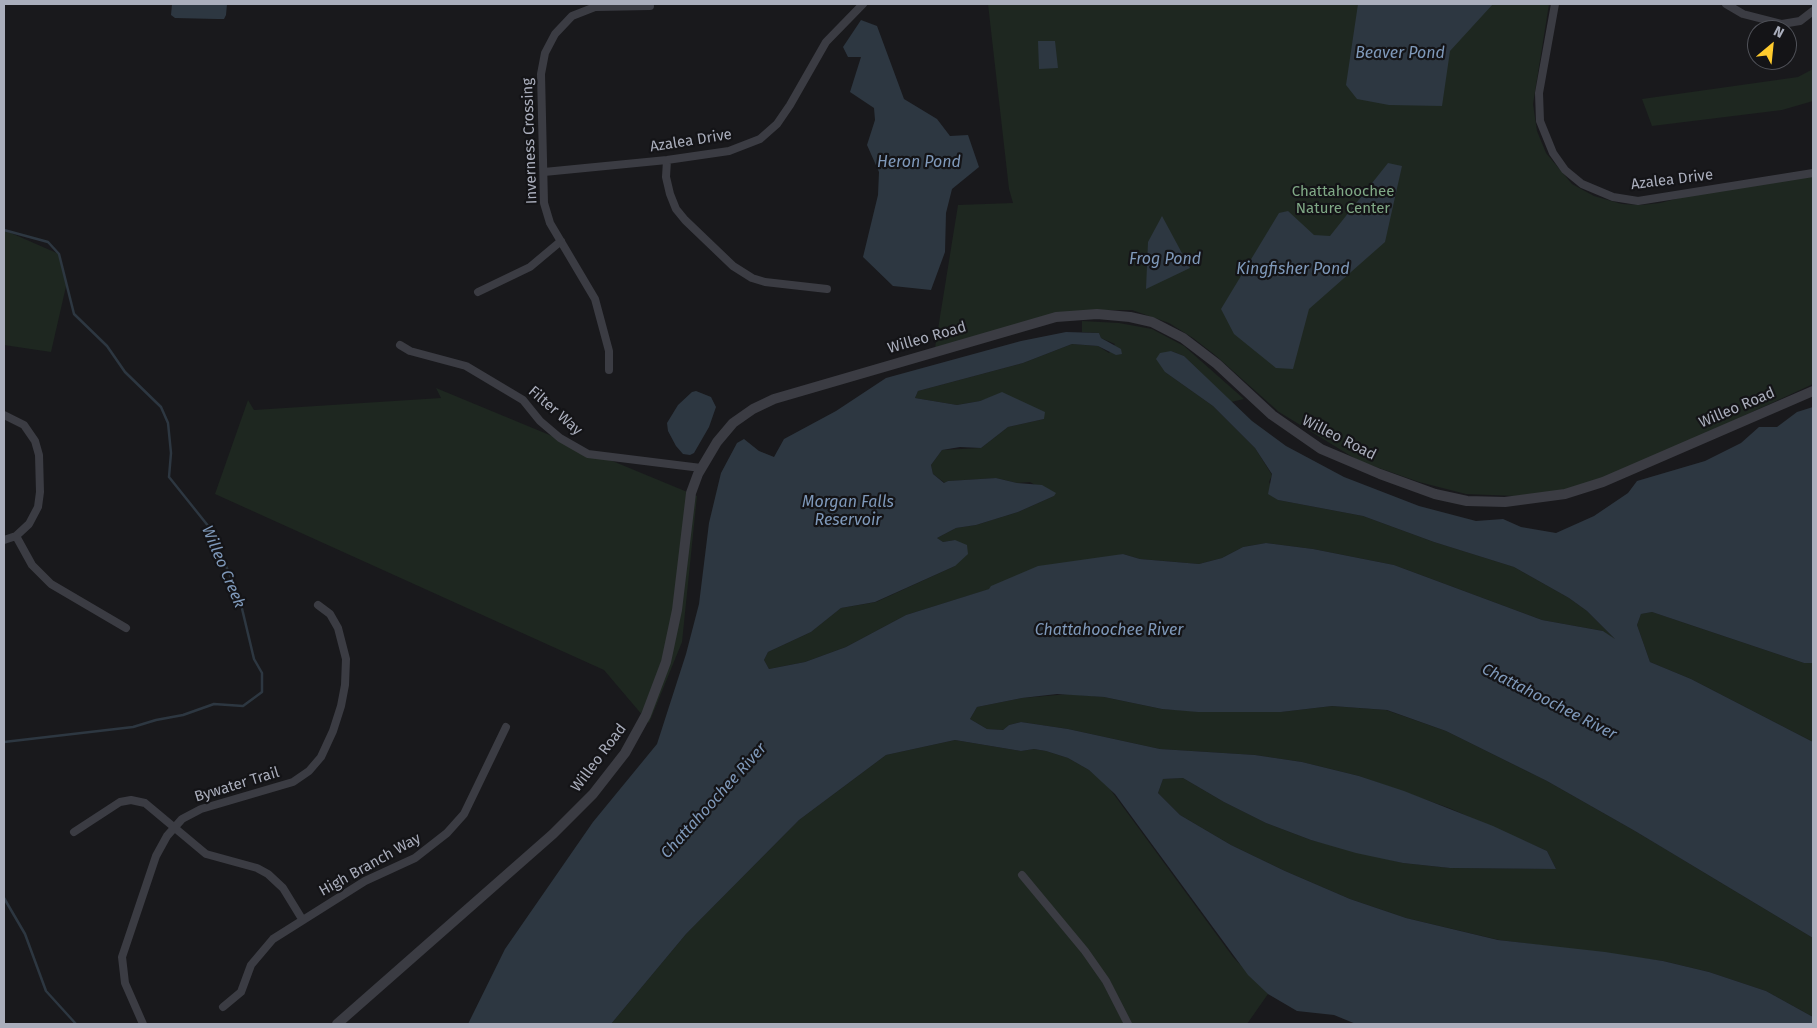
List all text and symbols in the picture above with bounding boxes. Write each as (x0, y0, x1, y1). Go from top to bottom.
north arrow (1747, 20, 1797, 70)
text: N (1771, 23, 1787, 42)
water label: Beaver Pond (1355, 44, 1445, 64)
street label: Inverness Crossing (519, 78, 541, 204)
street label: Azalea Drive (649, 126, 733, 156)
water label: Heron Pond (877, 153, 961, 173)
street label: Azalea Drive (1630, 166, 1714, 194)
park label: Chattahoochee Nature Center (1292, 183, 1394, 218)
water label: Frog Pond (1129, 250, 1201, 270)
water label: Kingfisher Pond (1236, 260, 1350, 280)
street label: Willeo Road (886, 318, 968, 358)
street label: Filter Way (524, 383, 586, 439)
street label: Willeo Road (1696, 384, 1778, 432)
street label: Willeo Road (1299, 412, 1379, 464)
water label: Morgan Falls Reservoir (802, 493, 894, 531)
water label: Willeo Creek (197, 523, 249, 611)
water label: Chattahoochee River (1035, 621, 1183, 641)
water label: Chattahoochee River (1478, 660, 1620, 744)
street label: Willeo Road (567, 720, 631, 796)
water label: Chattahoochee River (657, 739, 771, 863)
street label: Bywater Trail (192, 764, 282, 806)
street label: High Branch Way (316, 830, 424, 900)

